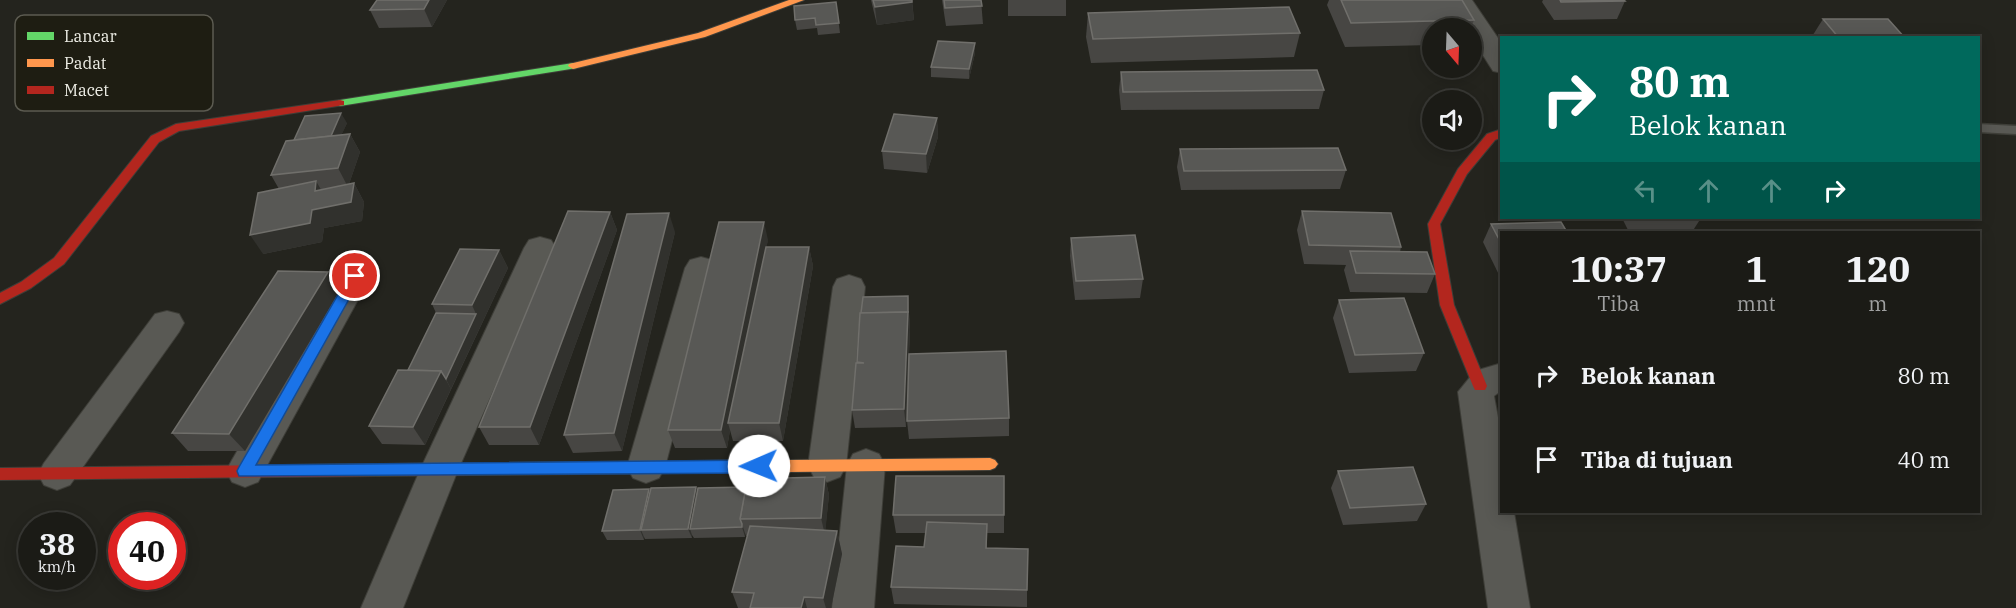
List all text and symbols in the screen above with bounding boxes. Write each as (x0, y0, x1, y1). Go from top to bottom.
legend (15, 15, 213, 111)
north arrow (1422, 18, 1482, 78)
map controls (1422, 18, 1482, 150)
text: Lancar (64, 26, 117, 46)
text: Padat (64, 53, 107, 73)
text: 80 m (1629, 54, 1730, 109)
icon: right (1530, 60, 1608, 138)
text: Macet (64, 80, 109, 100)
button: sound (1422, 90, 1482, 150)
text: Belok kanan (1629, 107, 1787, 142)
icon: left (1629, 174, 1662, 207)
icon: ahead (1692, 174, 1725, 207)
icon: ahead (1755, 174, 1788, 207)
icon: right (1818, 174, 1851, 207)
text: 10:37 (1570, 245, 1667, 292)
text: 1 (1745, 245, 1767, 292)
text: 120 (1845, 245, 1910, 292)
pin (329, 250, 380, 301)
icon: arrive (338, 259, 371, 292)
text: Tiba (1597, 290, 1640, 317)
text: mnt (1737, 290, 1776, 317)
text: m (1868, 290, 1887, 317)
icon: right (1530, 359, 1563, 392)
text: Belok kanan (1581, 361, 1716, 390)
text: 80 m (1898, 361, 1950, 390)
position arrow (727, 434, 791, 498)
icon: arrive (1530, 443, 1563, 476)
text: Tiba di tujuan (1581, 445, 1733, 474)
text: 40 m (1898, 445, 1950, 474)
speed limit sign: 40 (108, 512, 186, 590)
text: 38 (39, 524, 75, 563)
text: km/h (38, 557, 76, 576)

